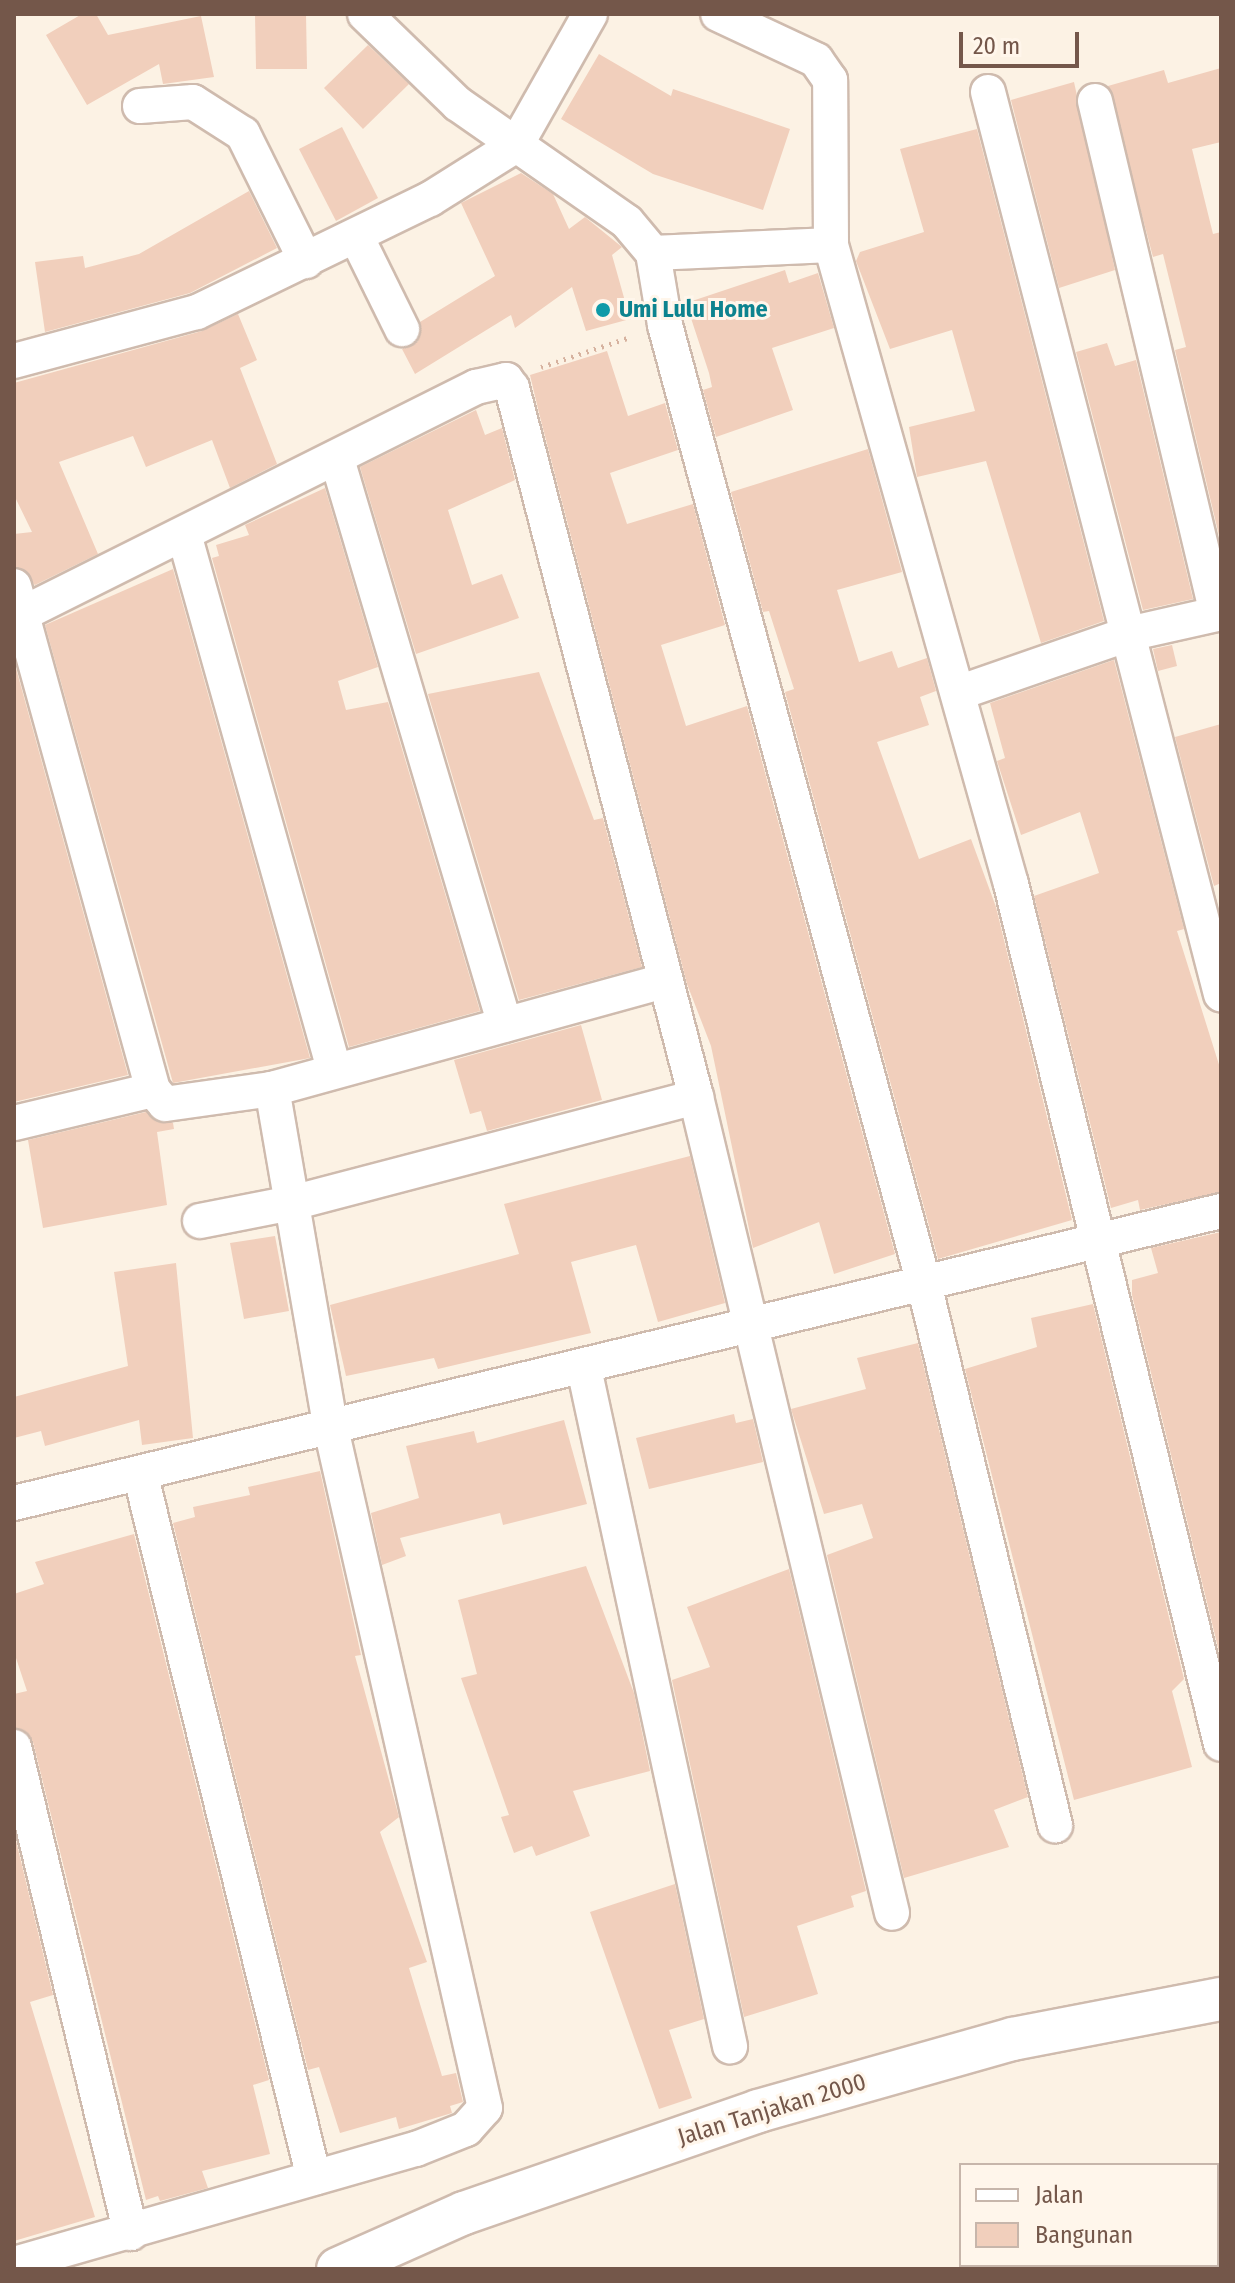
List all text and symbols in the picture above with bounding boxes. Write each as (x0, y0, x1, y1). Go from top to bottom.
scale bar (963, 16, 1083, 66)
text: 20 m (973, 32, 1020, 60)
place label: Umi Lulu Home (619, 296, 768, 324)
marker: Umi Lulu Home (594, 301, 612, 319)
street label: Jalan Tanjakan 2000 (674, 2068, 870, 2152)
legend (959, 2163, 1219, 2267)
text: Jalan (1035, 2181, 1084, 2209)
text: Bangunan (1035, 2221, 1133, 2249)

